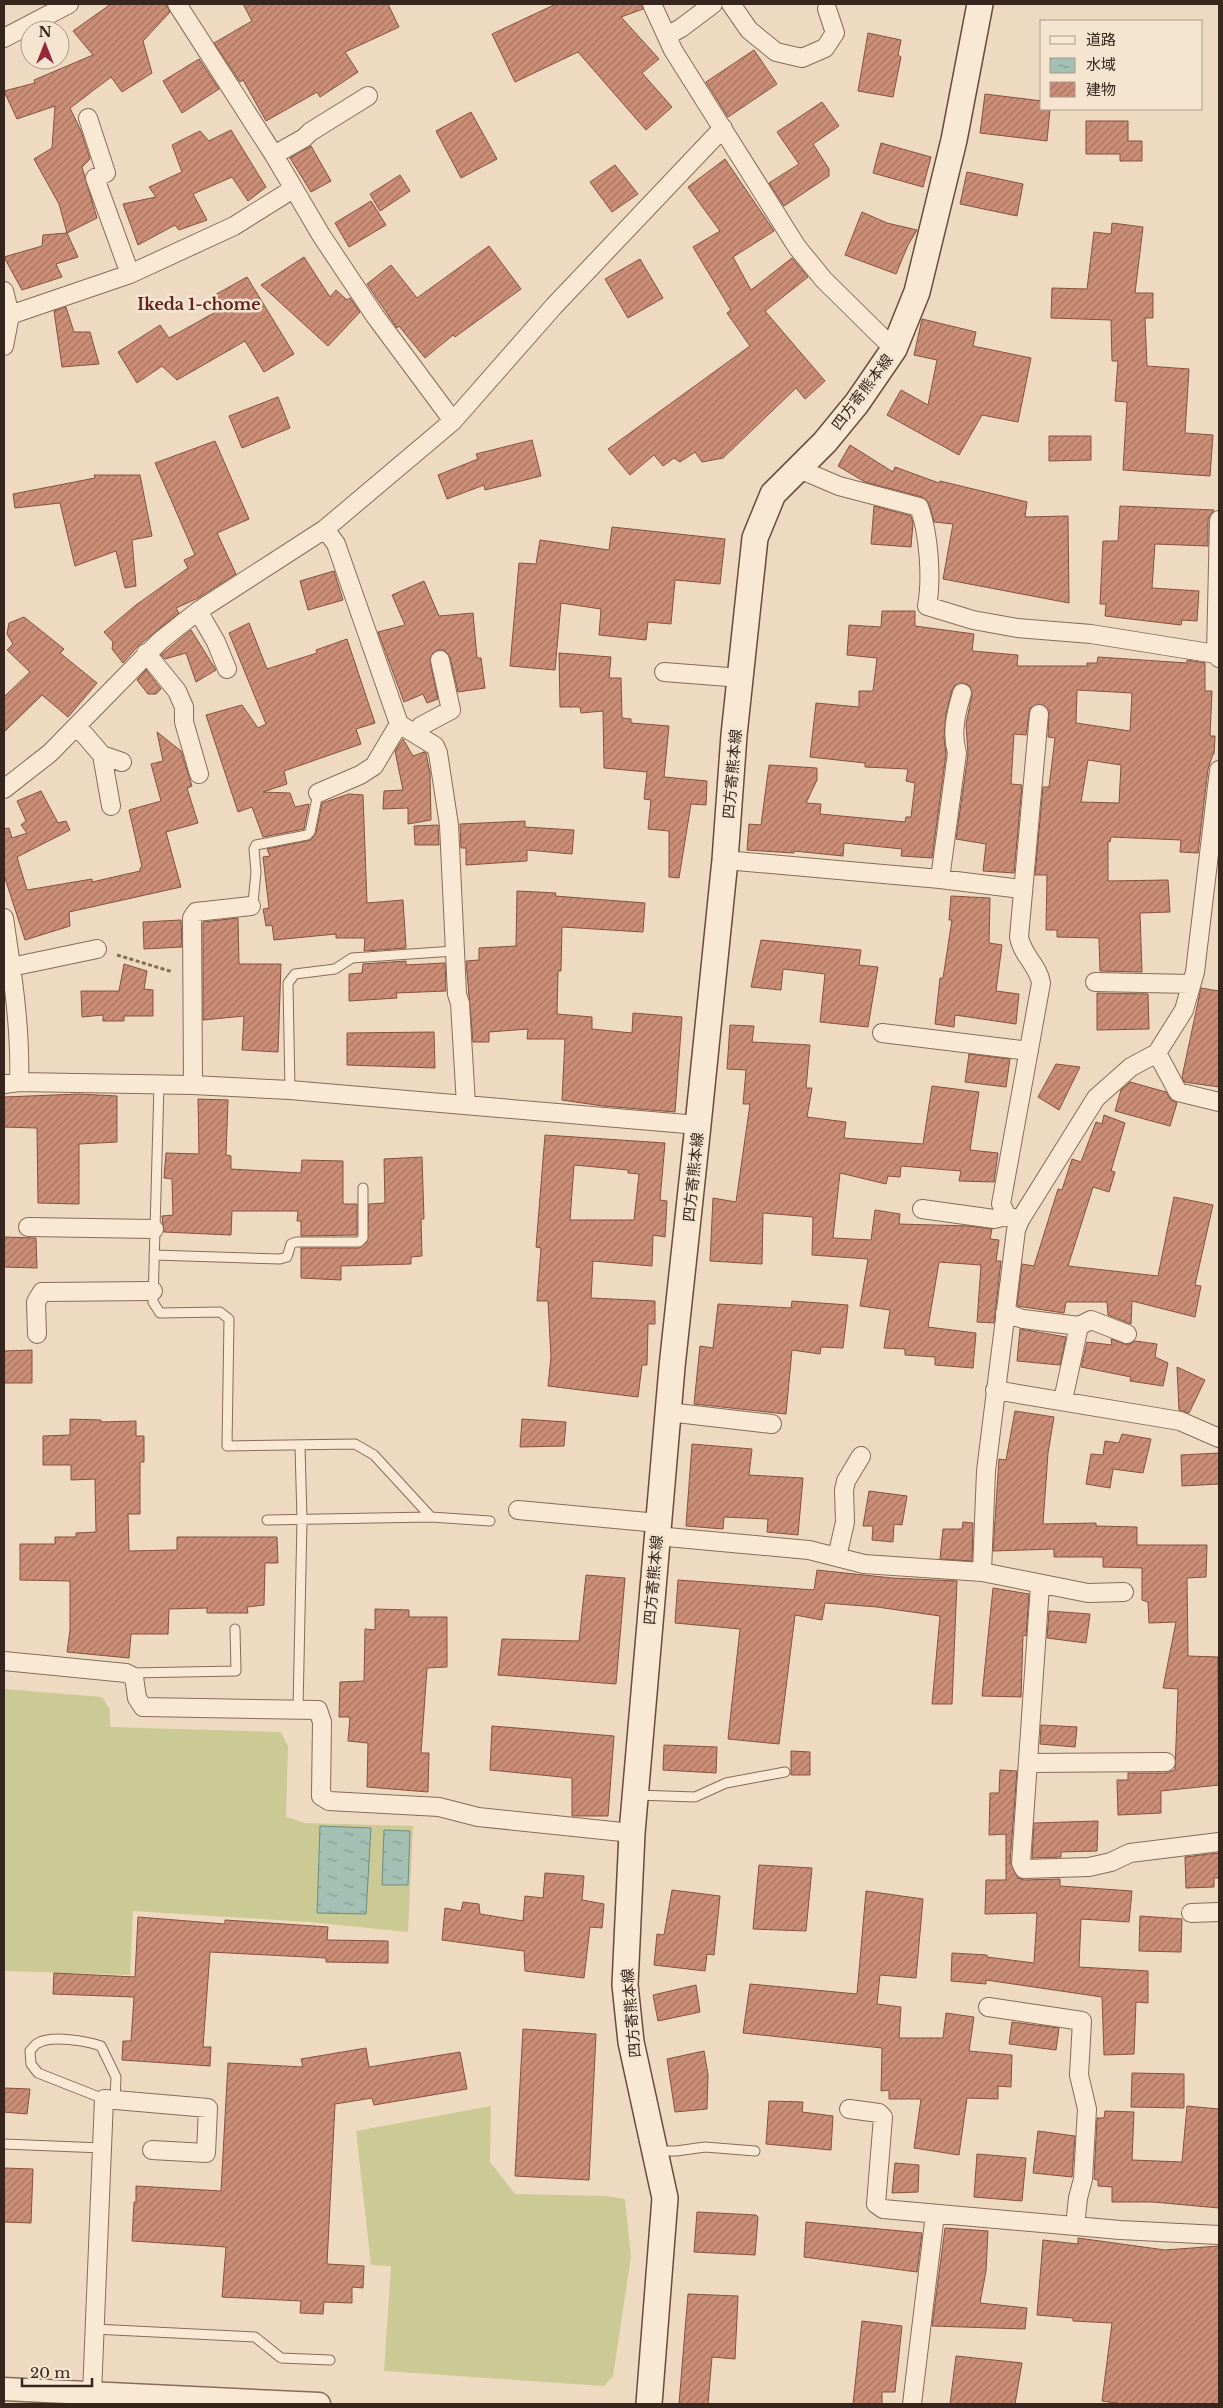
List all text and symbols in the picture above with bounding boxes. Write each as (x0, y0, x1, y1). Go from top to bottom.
north arrow (20, 20, 70, 70)
legend (1040, 20, 1203, 110)
text: N (38, 23, 52, 41)
text: 道路 (1086, 30, 1116, 49)
text: 水域 (1086, 55, 1116, 74)
text: 建物 (1086, 80, 1116, 99)
district label: Ikeda 1-chome (137, 294, 261, 314)
street label: 四方寄熊本線 (827, 350, 897, 434)
street label: 四方寄熊本線 (719, 728, 745, 820)
street label: 四方寄熊本線 (679, 1131, 707, 1223)
street label: 四方寄熊本線 (640, 1534, 666, 1626)
street label: 四方寄熊本線 (618, 1967, 644, 2059)
scale bar (22, 2356, 92, 2388)
text: 20 m (30, 2363, 70, 2382)

